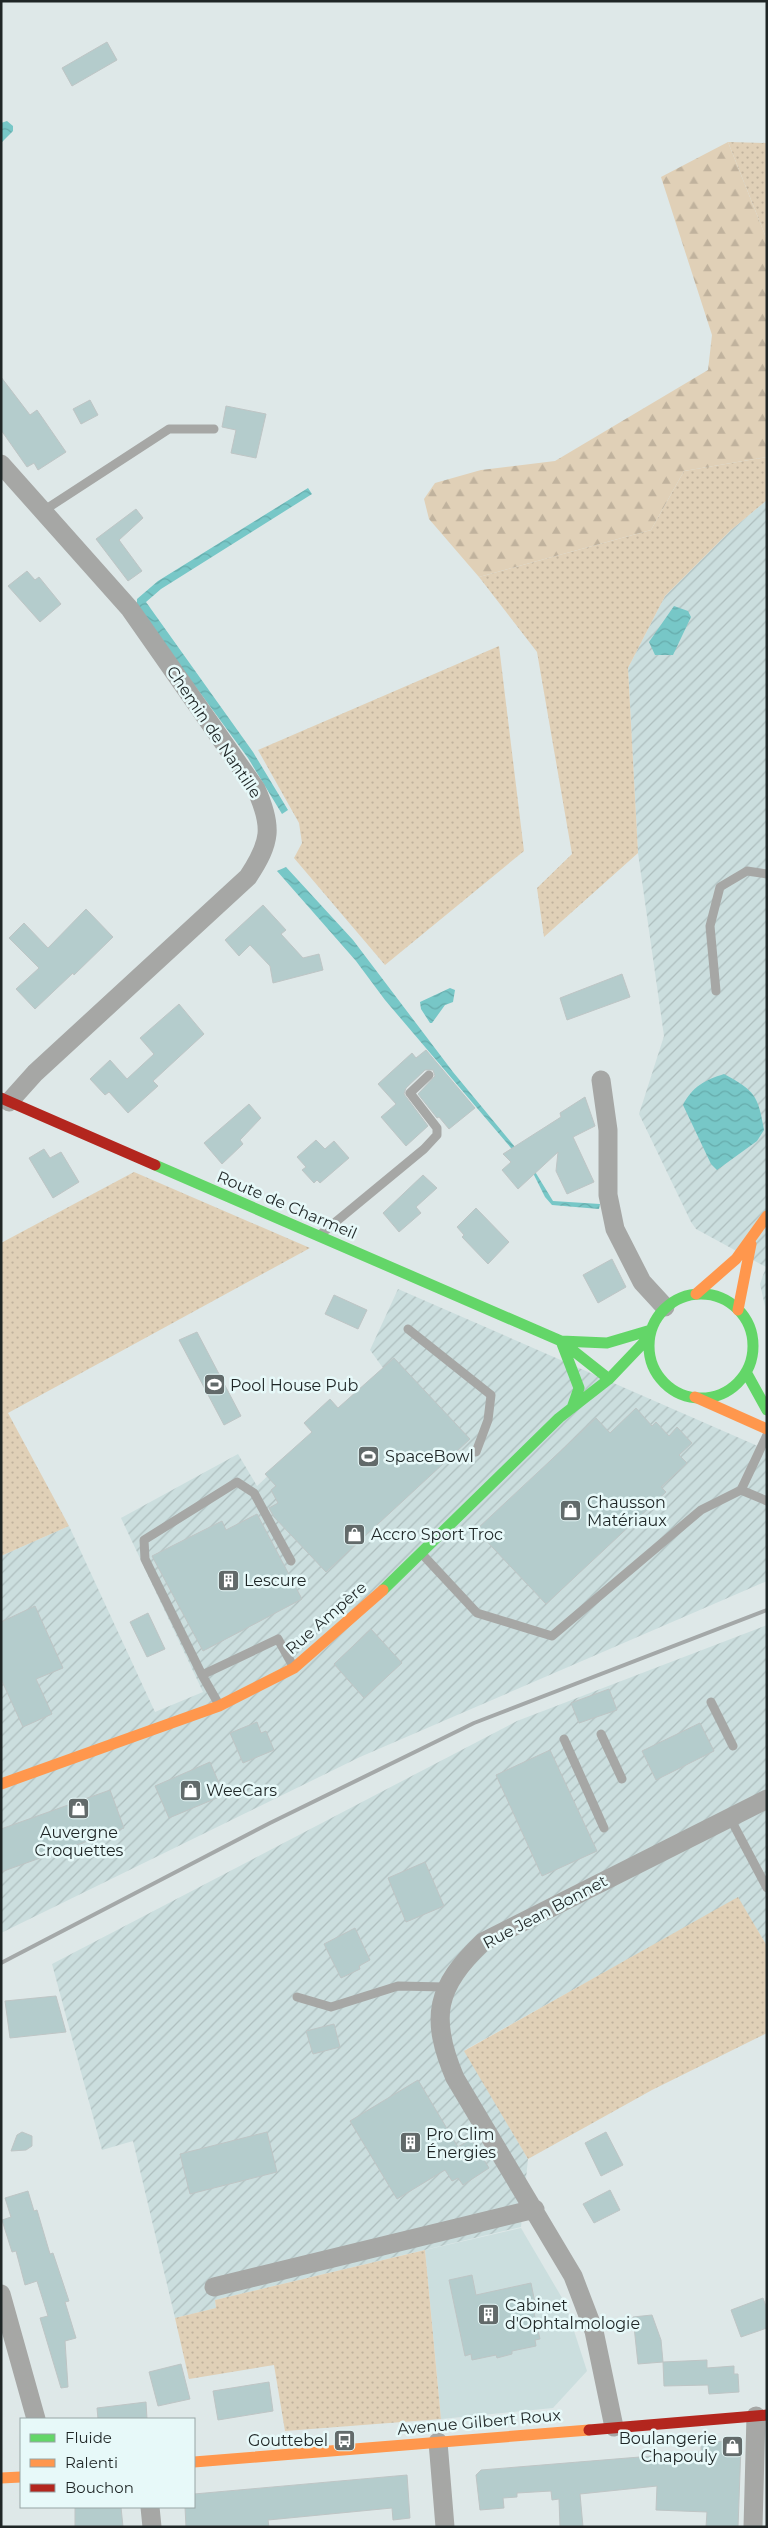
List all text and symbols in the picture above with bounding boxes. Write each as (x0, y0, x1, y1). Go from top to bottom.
street label: Chemin de Nantille (163, 662, 265, 802)
street label: Route de Charmeil (214, 1167, 360, 1243)
sports icon: Pool House Pub (202, 1373, 226, 1397)
place label: Pool House Pub (230, 1376, 359, 1395)
sports icon: SpaceBowl (357, 1444, 381, 1468)
place label: SpaceBowl (385, 1447, 474, 1466)
place label: Chausson Matériaux (587, 1493, 667, 1530)
shop icon: Chausson Matériaux (559, 1499, 583, 1523)
shop icon: Accro Sport Troc (343, 1522, 367, 1546)
place label: Accro Sport Troc (371, 1525, 503, 1544)
building icon: Lescure (216, 1568, 240, 1592)
place label: Lescure (244, 1571, 306, 1590)
street label: Rue Ampère (282, 1578, 370, 1658)
shop icon: WeeCars (178, 1778, 202, 1802)
place label: WeeCars (206, 1781, 277, 1800)
shop icon: Auvergne Croquettes (67, 1796, 91, 1820)
place label: Auvergne Croquettes (35, 1823, 124, 1860)
street label: Rue Jean Bonnet (480, 1871, 611, 1953)
place label: Pro Clim Énergies (426, 2125, 496, 2162)
building icon: Pro Clim Énergies (398, 2131, 422, 2155)
place label: Cabinet d'Ophtalmologie (505, 2296, 640, 2333)
building icon: Cabinet d'Ophtalmologie (477, 2302, 501, 2326)
street label: Avenue Gilbert Roux (396, 2405, 562, 2439)
legend (20, 2418, 195, 2508)
text: Fluide (65, 2428, 112, 2447)
bus stop icon: Gouttebel (332, 2428, 356, 2452)
place label: Boulangerie Chapouly (619, 2429, 717, 2466)
place label: Gouttebel (248, 2431, 328, 2450)
shop icon: Boulangerie Chapouly (721, 2435, 745, 2459)
text: Ralenti (65, 2453, 118, 2472)
text: Bouchon (65, 2478, 134, 2497)

